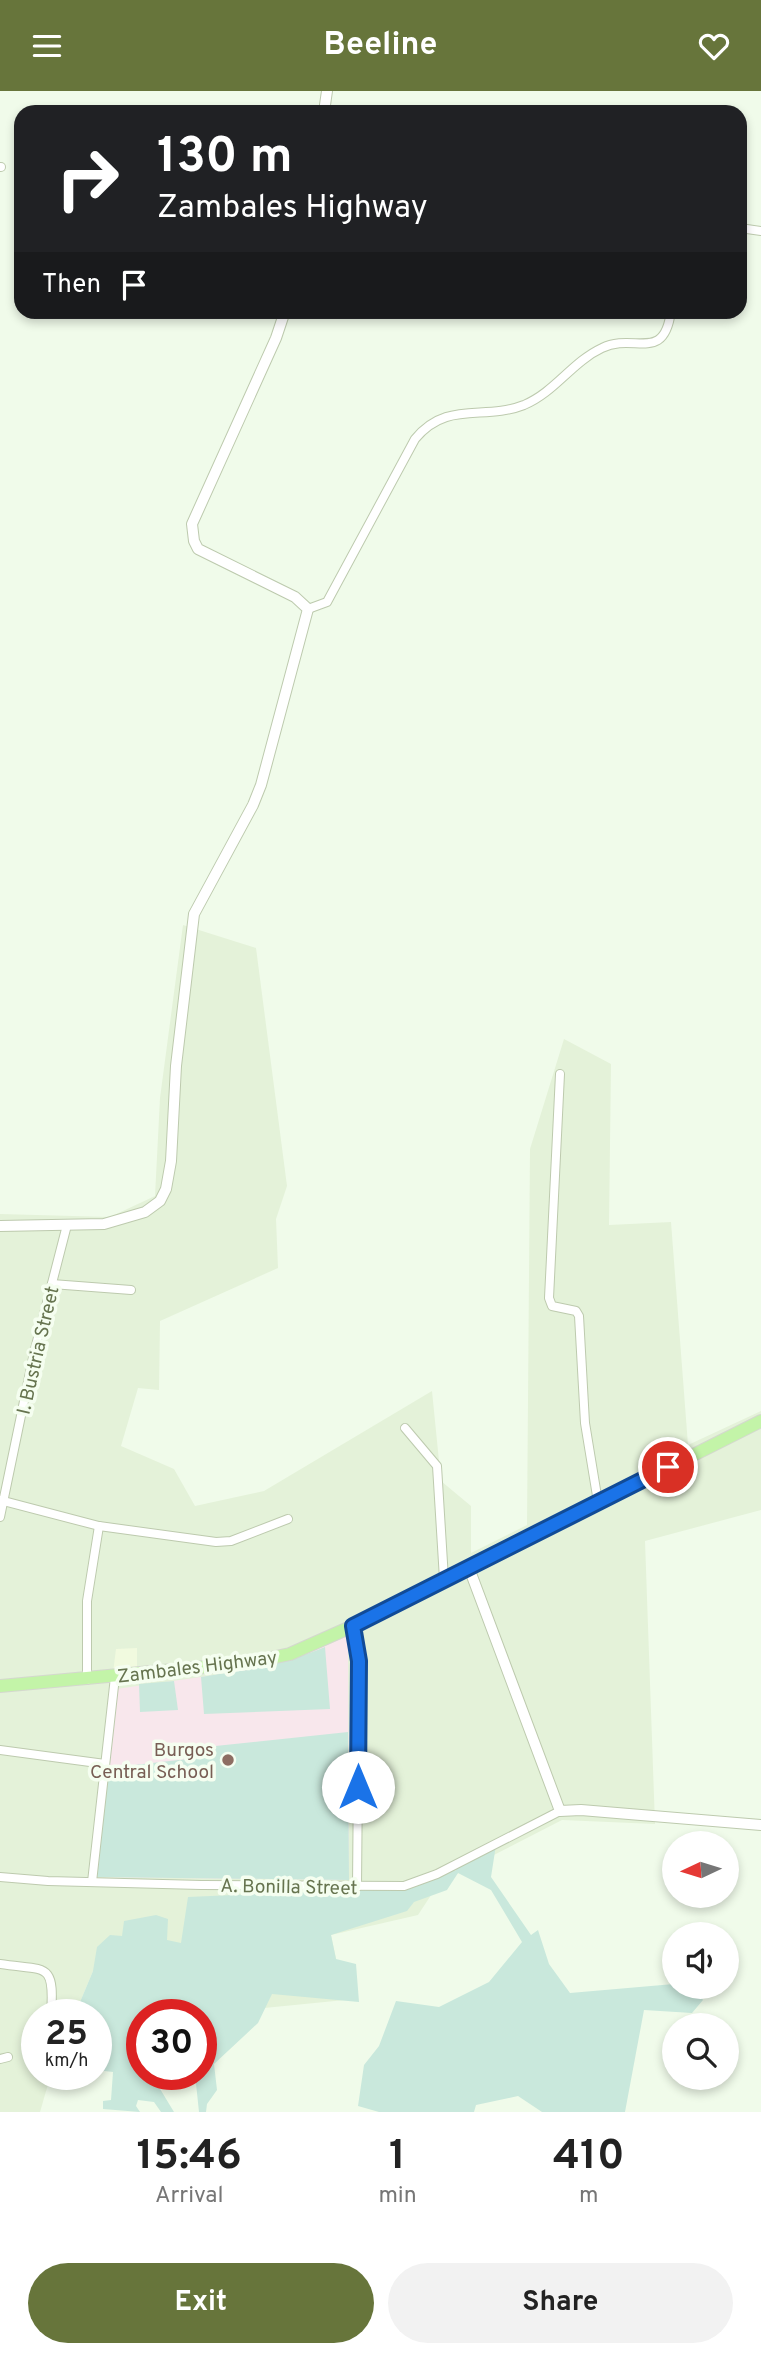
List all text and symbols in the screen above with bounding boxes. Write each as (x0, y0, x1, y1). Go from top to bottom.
text: Beeline (324, 26, 437, 66)
icon: menu (28, 27, 66, 65)
icon: heart (695, 27, 733, 65)
text: 130 m (157, 128, 293, 190)
icon: right (42, 133, 133, 224)
text: Zambales Highway (157, 189, 428, 229)
icon: arrive (115, 266, 153, 304)
text: Then (42, 269, 101, 302)
street label: I. Bustria Street (12, 1284, 65, 1417)
pin (638, 1437, 698, 1497)
icon: arrive (649, 1448, 687, 1486)
street label: Zambales Highway (116, 1646, 278, 1690)
place label: Burgos Central School (90, 1739, 214, 1785)
position arrow (321, 1750, 395, 1824)
marker: Burgos Central School (220, 1752, 236, 1768)
north arrow (662, 1831, 738, 1907)
map controls (662, 1831, 739, 2090)
street label: A. Bonilla Street (220, 1875, 358, 1901)
button: sound (662, 1922, 739, 1999)
speed limit sign: 30 (126, 1999, 217, 2090)
text: 25 (45, 2013, 88, 2057)
button: search (662, 2013, 739, 2090)
text: km/h (45, 2050, 88, 2073)
text: 15:46 (136, 2131, 242, 2184)
text: 1 (389, 2131, 406, 2184)
text: 410 (553, 2131, 625, 2184)
text: Arrival (155, 2182, 223, 2211)
text: min (378, 2182, 417, 2211)
text: m (579, 2182, 599, 2211)
button: Exit (28, 2263, 374, 2343)
button: Share (388, 2263, 733, 2343)

